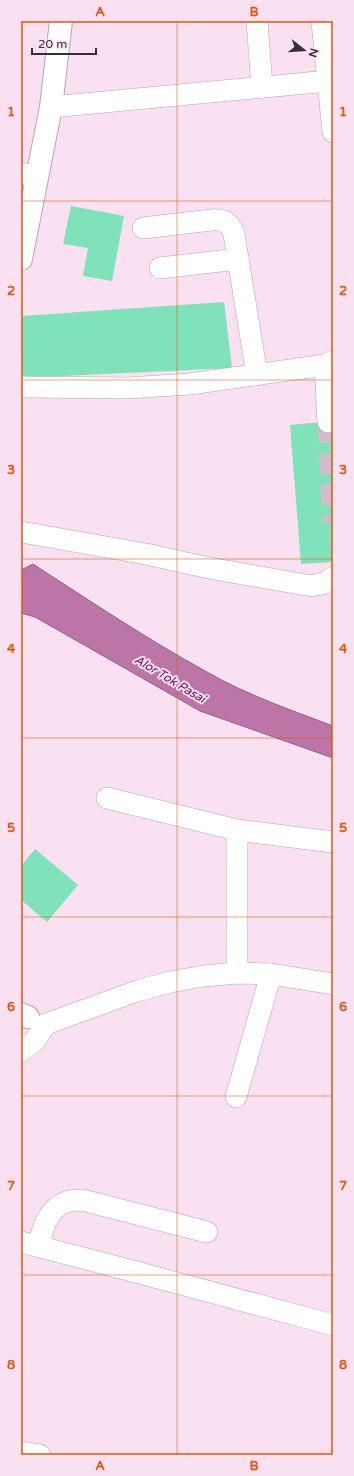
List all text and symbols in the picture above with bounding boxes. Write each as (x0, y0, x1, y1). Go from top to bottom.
text: A (95, 4, 105, 20)
text: B (249, 4, 259, 20)
scale bar (32, 30, 96, 56)
north arrow (284, 30, 324, 70)
text: 20 m (38, 37, 67, 51)
text: N (306, 47, 321, 59)
text: 1 (7, 104, 15, 120)
text: 1 (339, 104, 347, 120)
text: 2 (7, 283, 15, 299)
text: 2 (339, 283, 347, 299)
text: 3 (7, 462, 15, 478)
text: 3 (339, 462, 347, 478)
text: 4 (7, 641, 16, 657)
text: 4 (339, 641, 348, 657)
water label: Alor Tok Pasai (132, 652, 210, 707)
text: 5 (7, 820, 15, 836)
text: 5 (339, 820, 347, 836)
text: 6 (7, 999, 15, 1015)
text: 6 (339, 999, 347, 1015)
text: 7 (7, 1178, 15, 1194)
text: 7 (339, 1178, 347, 1194)
text: 8 (7, 1357, 15, 1373)
text: 8 (339, 1357, 347, 1373)
text: A (95, 1458, 105, 1474)
text: B (249, 1458, 259, 1474)

